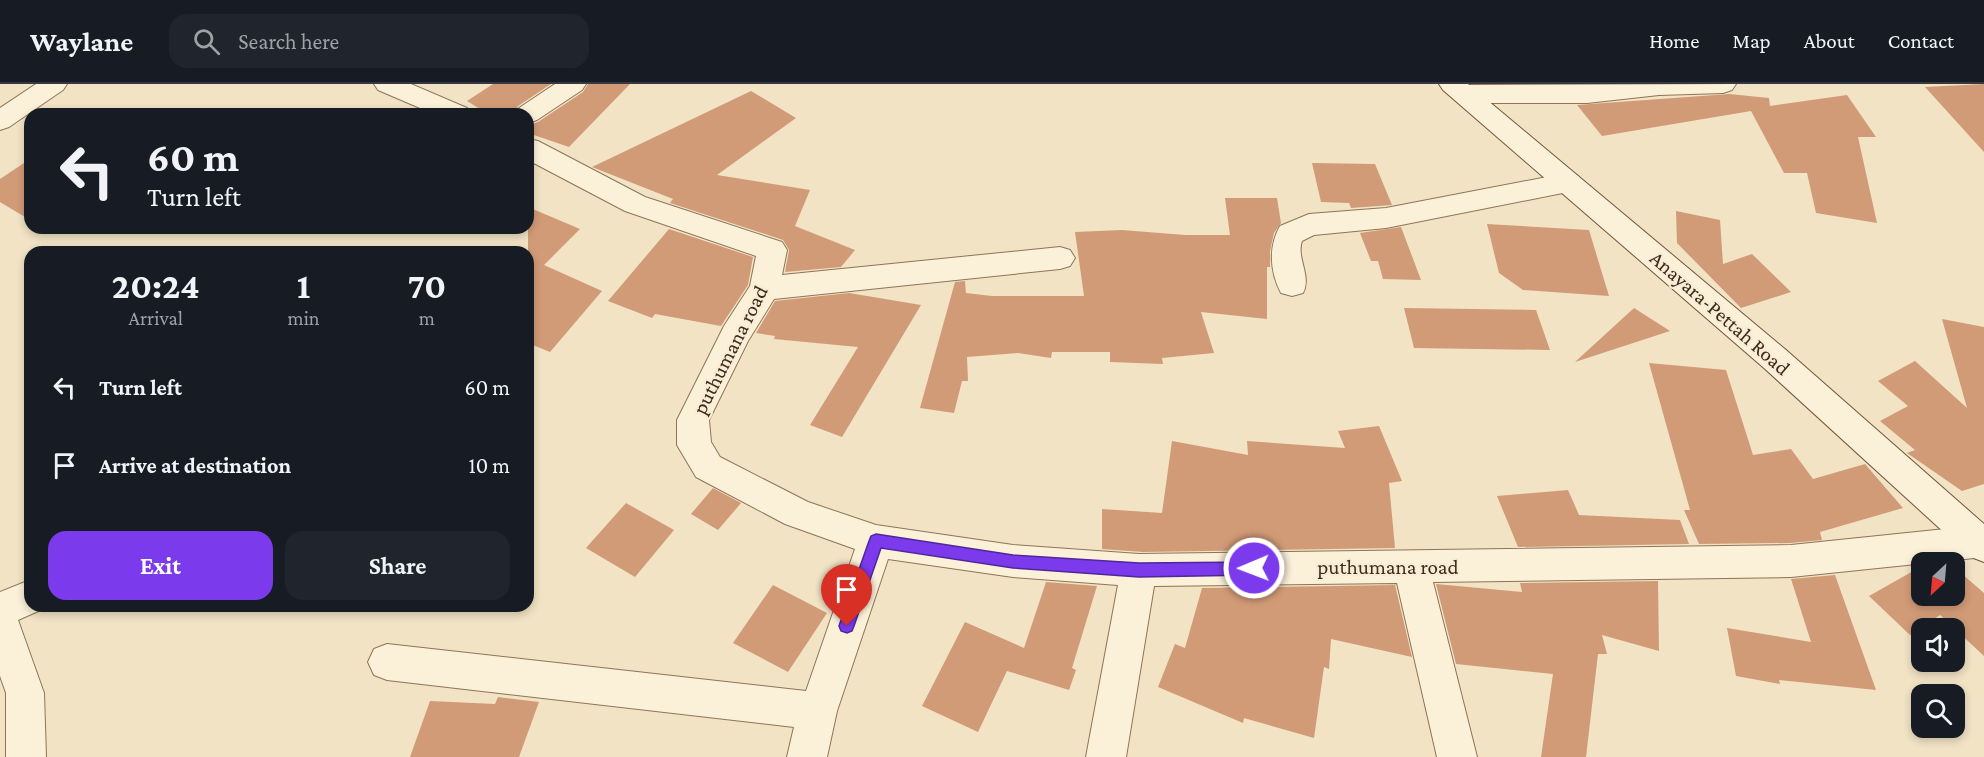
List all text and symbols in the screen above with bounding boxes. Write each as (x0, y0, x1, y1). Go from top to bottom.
search box (169, 14, 589, 68)
icon: search (190, 25, 223, 58)
text: Waylane (30, 26, 133, 57)
text: Search here (238, 29, 339, 54)
text: Home (1649, 29, 1699, 53)
text: Map (1732, 29, 1771, 53)
text: About (1804, 29, 1855, 53)
text: Contact (1888, 29, 1954, 53)
icon: left (48, 132, 126, 210)
text: 60 m (147, 133, 239, 180)
text: Turn left (147, 182, 241, 212)
street label: Anayara-Pettah Road (1645, 246, 1795, 380)
text: 20:24 (112, 266, 200, 306)
text: 1 (297, 266, 310, 306)
text: 70 (407, 266, 446, 306)
street label: puthumana road (687, 282, 773, 418)
text: Arrival (129, 307, 183, 329)
text: min (288, 307, 320, 329)
text: m (419, 307, 435, 329)
icon: left (48, 371, 81, 404)
text: Turn left (99, 375, 182, 400)
text: 60 m (465, 375, 510, 400)
icon: arrive (48, 449, 81, 482)
text: Arrive at destination (99, 453, 291, 478)
text: 10 m (468, 453, 510, 478)
button: Exit (48, 531, 273, 600)
button: Share (285, 531, 510, 600)
position arrow (1222, 536, 1286, 600)
north arrow (1911, 552, 1965, 606)
map controls (1911, 552, 1965, 738)
street label: puthumana road (1317, 555, 1459, 579)
pin (821, 564, 872, 626)
icon: arrive (830, 573, 863, 606)
button: sound (1911, 618, 1965, 672)
button: search (1911, 684, 1965, 738)

